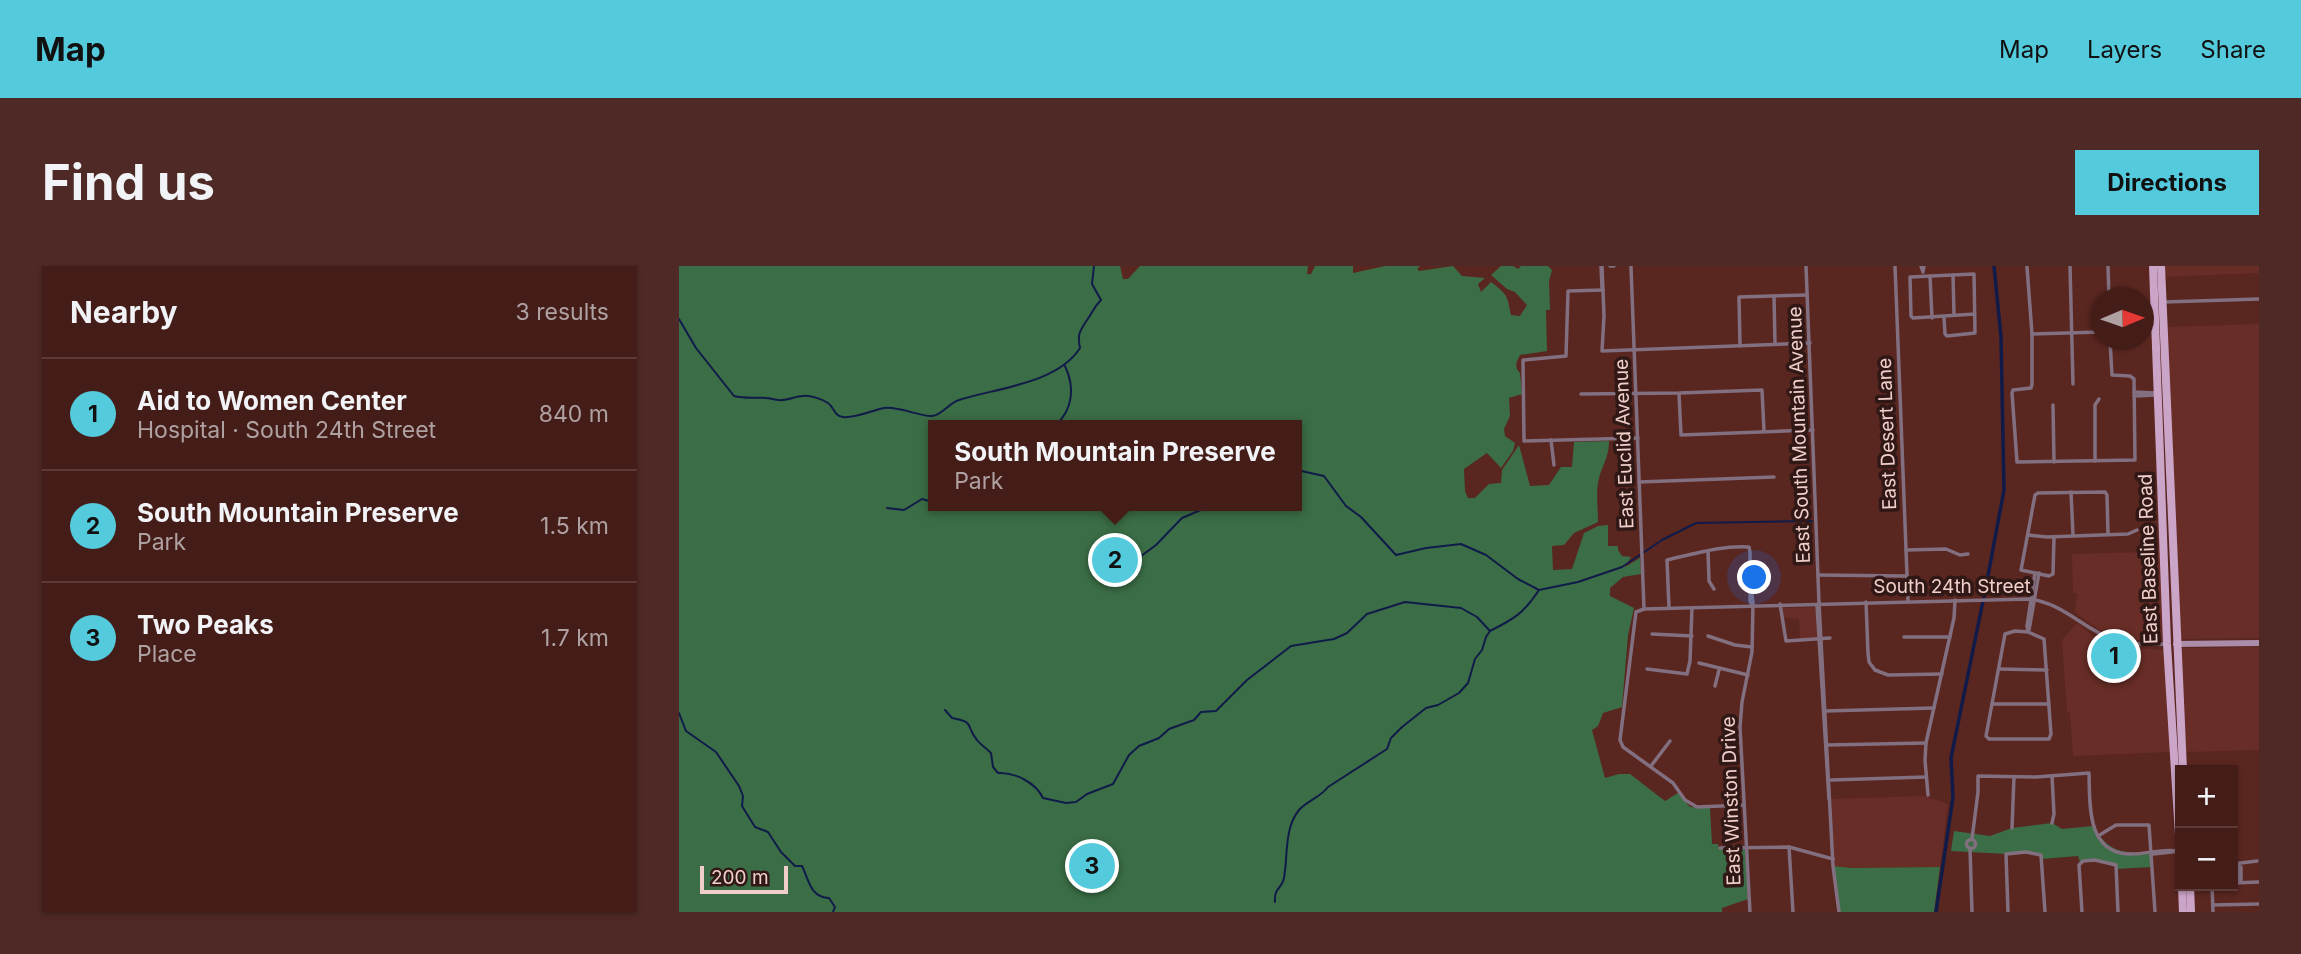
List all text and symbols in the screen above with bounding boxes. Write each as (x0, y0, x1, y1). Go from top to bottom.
text: Map (35, 29, 106, 69)
text: Map (1999, 35, 2049, 64)
text: Layers (2087, 35, 2162, 64)
text: Share (2200, 35, 2266, 64)
button: Directions (2075, 150, 2259, 215)
text: Find us (42, 153, 215, 212)
north arrow (2091, 287, 2154, 350)
text: Nearby (70, 294, 178, 330)
text: 3 results (516, 298, 609, 326)
street label: East South Mountain Avenue (1783, 306, 1815, 564)
street label: East Desert Lane (1873, 357, 1901, 511)
street label: East Euclid Avenue (1610, 359, 1638, 529)
text: Aid to Women Center (137, 385, 407, 416)
text: 1 (88, 400, 98, 428)
text: 840 m (539, 400, 609, 428)
text: Hospital · South 24th Street (137, 416, 436, 444)
popup (928, 420, 1302, 511)
text: South Mountain Preserve (954, 436, 1276, 467)
text: Park (954, 467, 1003, 495)
street label: East Baseline Road (2134, 473, 2162, 645)
text: South Mountain Preserve (137, 497, 459, 528)
text: 2 (86, 512, 100, 540)
text: 1.5 km (540, 512, 609, 540)
text: Park (137, 528, 186, 556)
pin: 2 (1092, 534, 1138, 586)
your location (1737, 560, 1771, 594)
street label: South 24th Street (1873, 575, 2031, 598)
text: Two Peaks (137, 609, 274, 640)
text: 3 (86, 624, 100, 652)
text: 1.7 km (541, 624, 609, 652)
pin: 1 (2091, 630, 2137, 682)
text: Place (137, 640, 197, 668)
street label: East Winston Drive (1717, 716, 1745, 886)
map controls (2175, 765, 2238, 891)
button: + (2175, 765, 2238, 828)
button: − (2175, 828, 2238, 891)
pin: 3 (1069, 840, 1115, 892)
scale bar (700, 863, 787, 895)
text: 200 m (711, 866, 769, 889)

